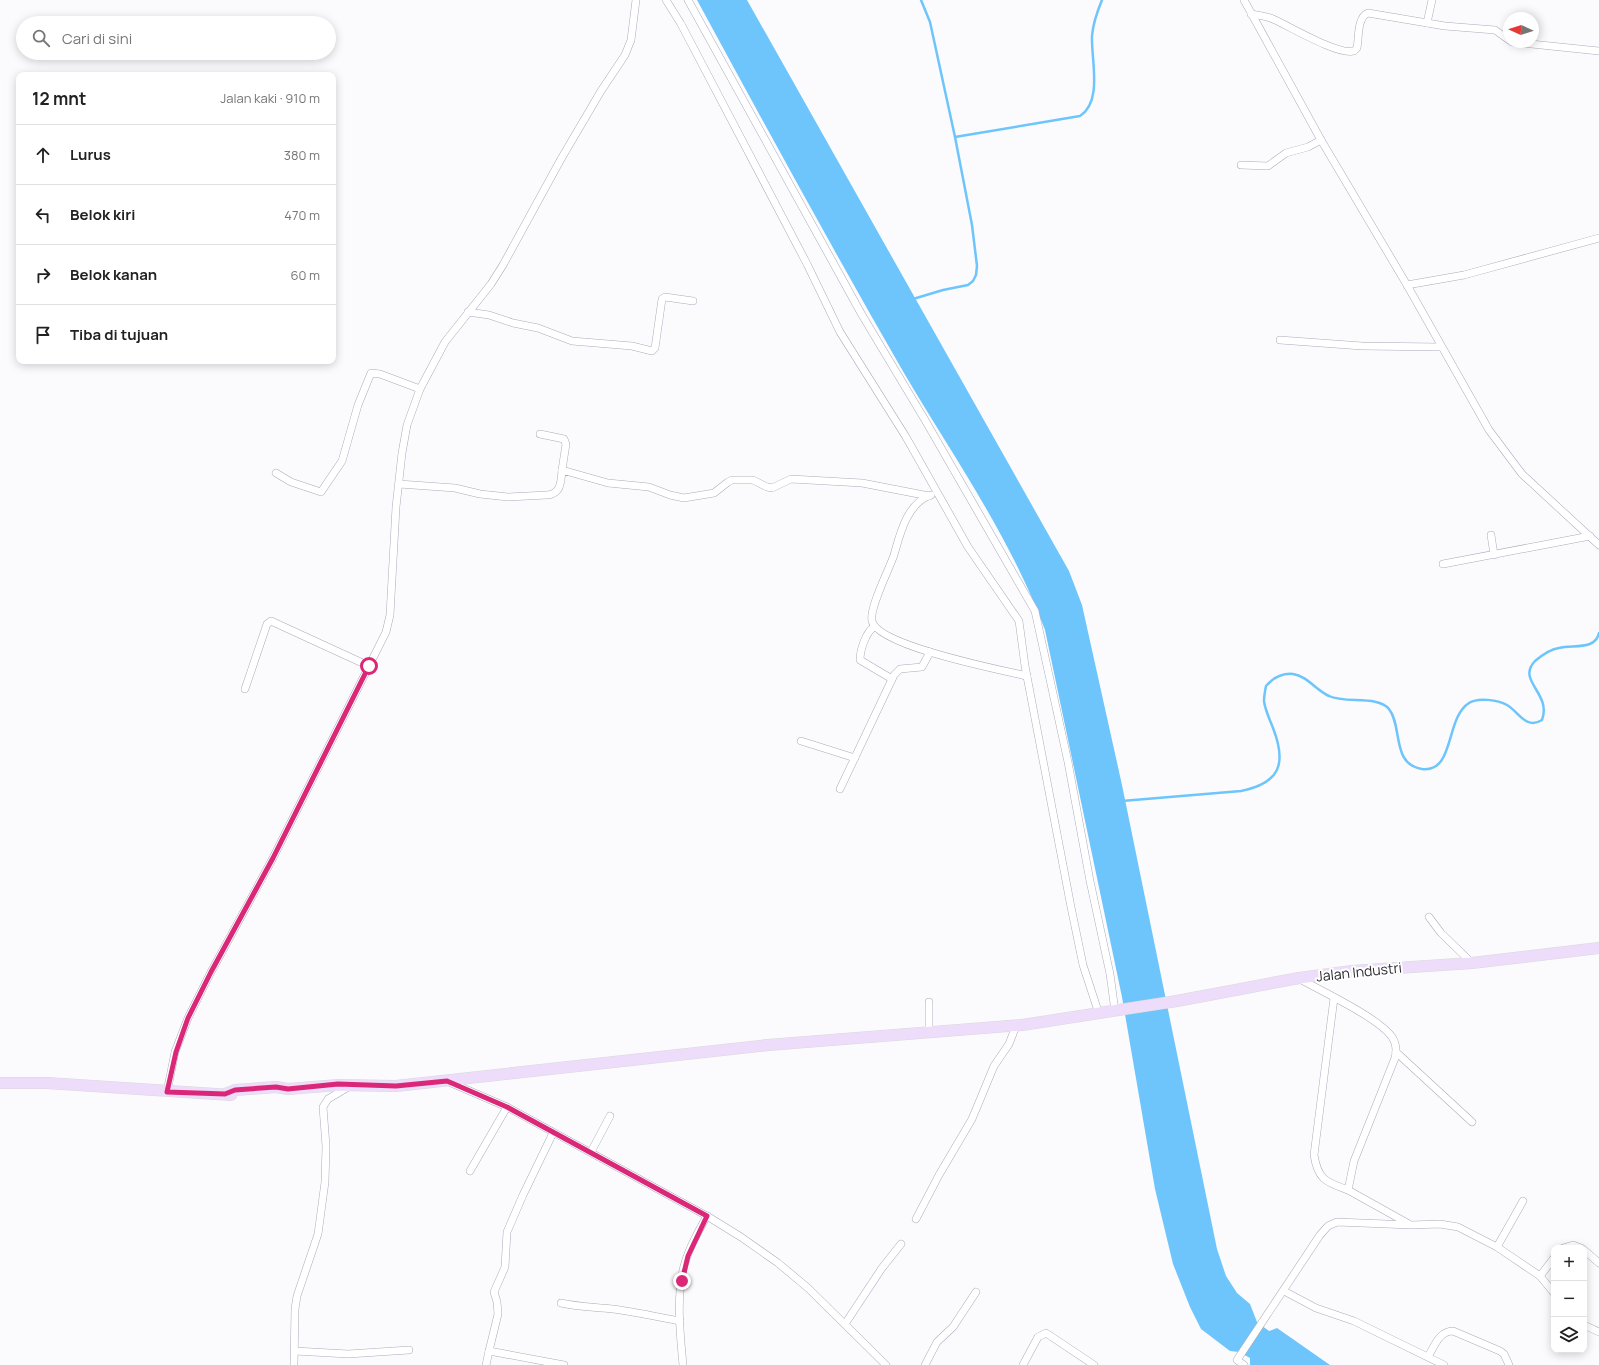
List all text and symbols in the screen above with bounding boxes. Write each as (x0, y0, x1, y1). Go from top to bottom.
north arrow (1503, 12, 1539, 48)
search box (16, 16, 336, 60)
icon: search (30, 27, 52, 49)
text: Cari di sini (62, 28, 132, 49)
text: 12 mnt (32, 87, 86, 110)
text: Jalan kaki · 910 m (220, 89, 320, 107)
icon: ahead (32, 144, 54, 166)
text: Lurus (70, 144, 111, 165)
text: 380 m (284, 146, 320, 164)
icon: left (32, 204, 54, 226)
text: Belok kiri (70, 204, 136, 225)
text: 470 m (284, 206, 320, 224)
icon: right (32, 264, 54, 286)
text: Belok kanan (70, 264, 157, 285)
text: 60 m (290, 266, 320, 284)
icon: arrive (32, 324, 54, 346)
text: Tiba di tujuan (70, 324, 168, 345)
route start (360, 657, 378, 675)
street label: Jalan Industri (1315, 958, 1403, 985)
map controls (1551, 1245, 1587, 1353)
button: + (1551, 1245, 1587, 1281)
route end (673, 1272, 691, 1290)
button: − (1551, 1281, 1587, 1317)
button: layers (1551, 1317, 1587, 1353)

